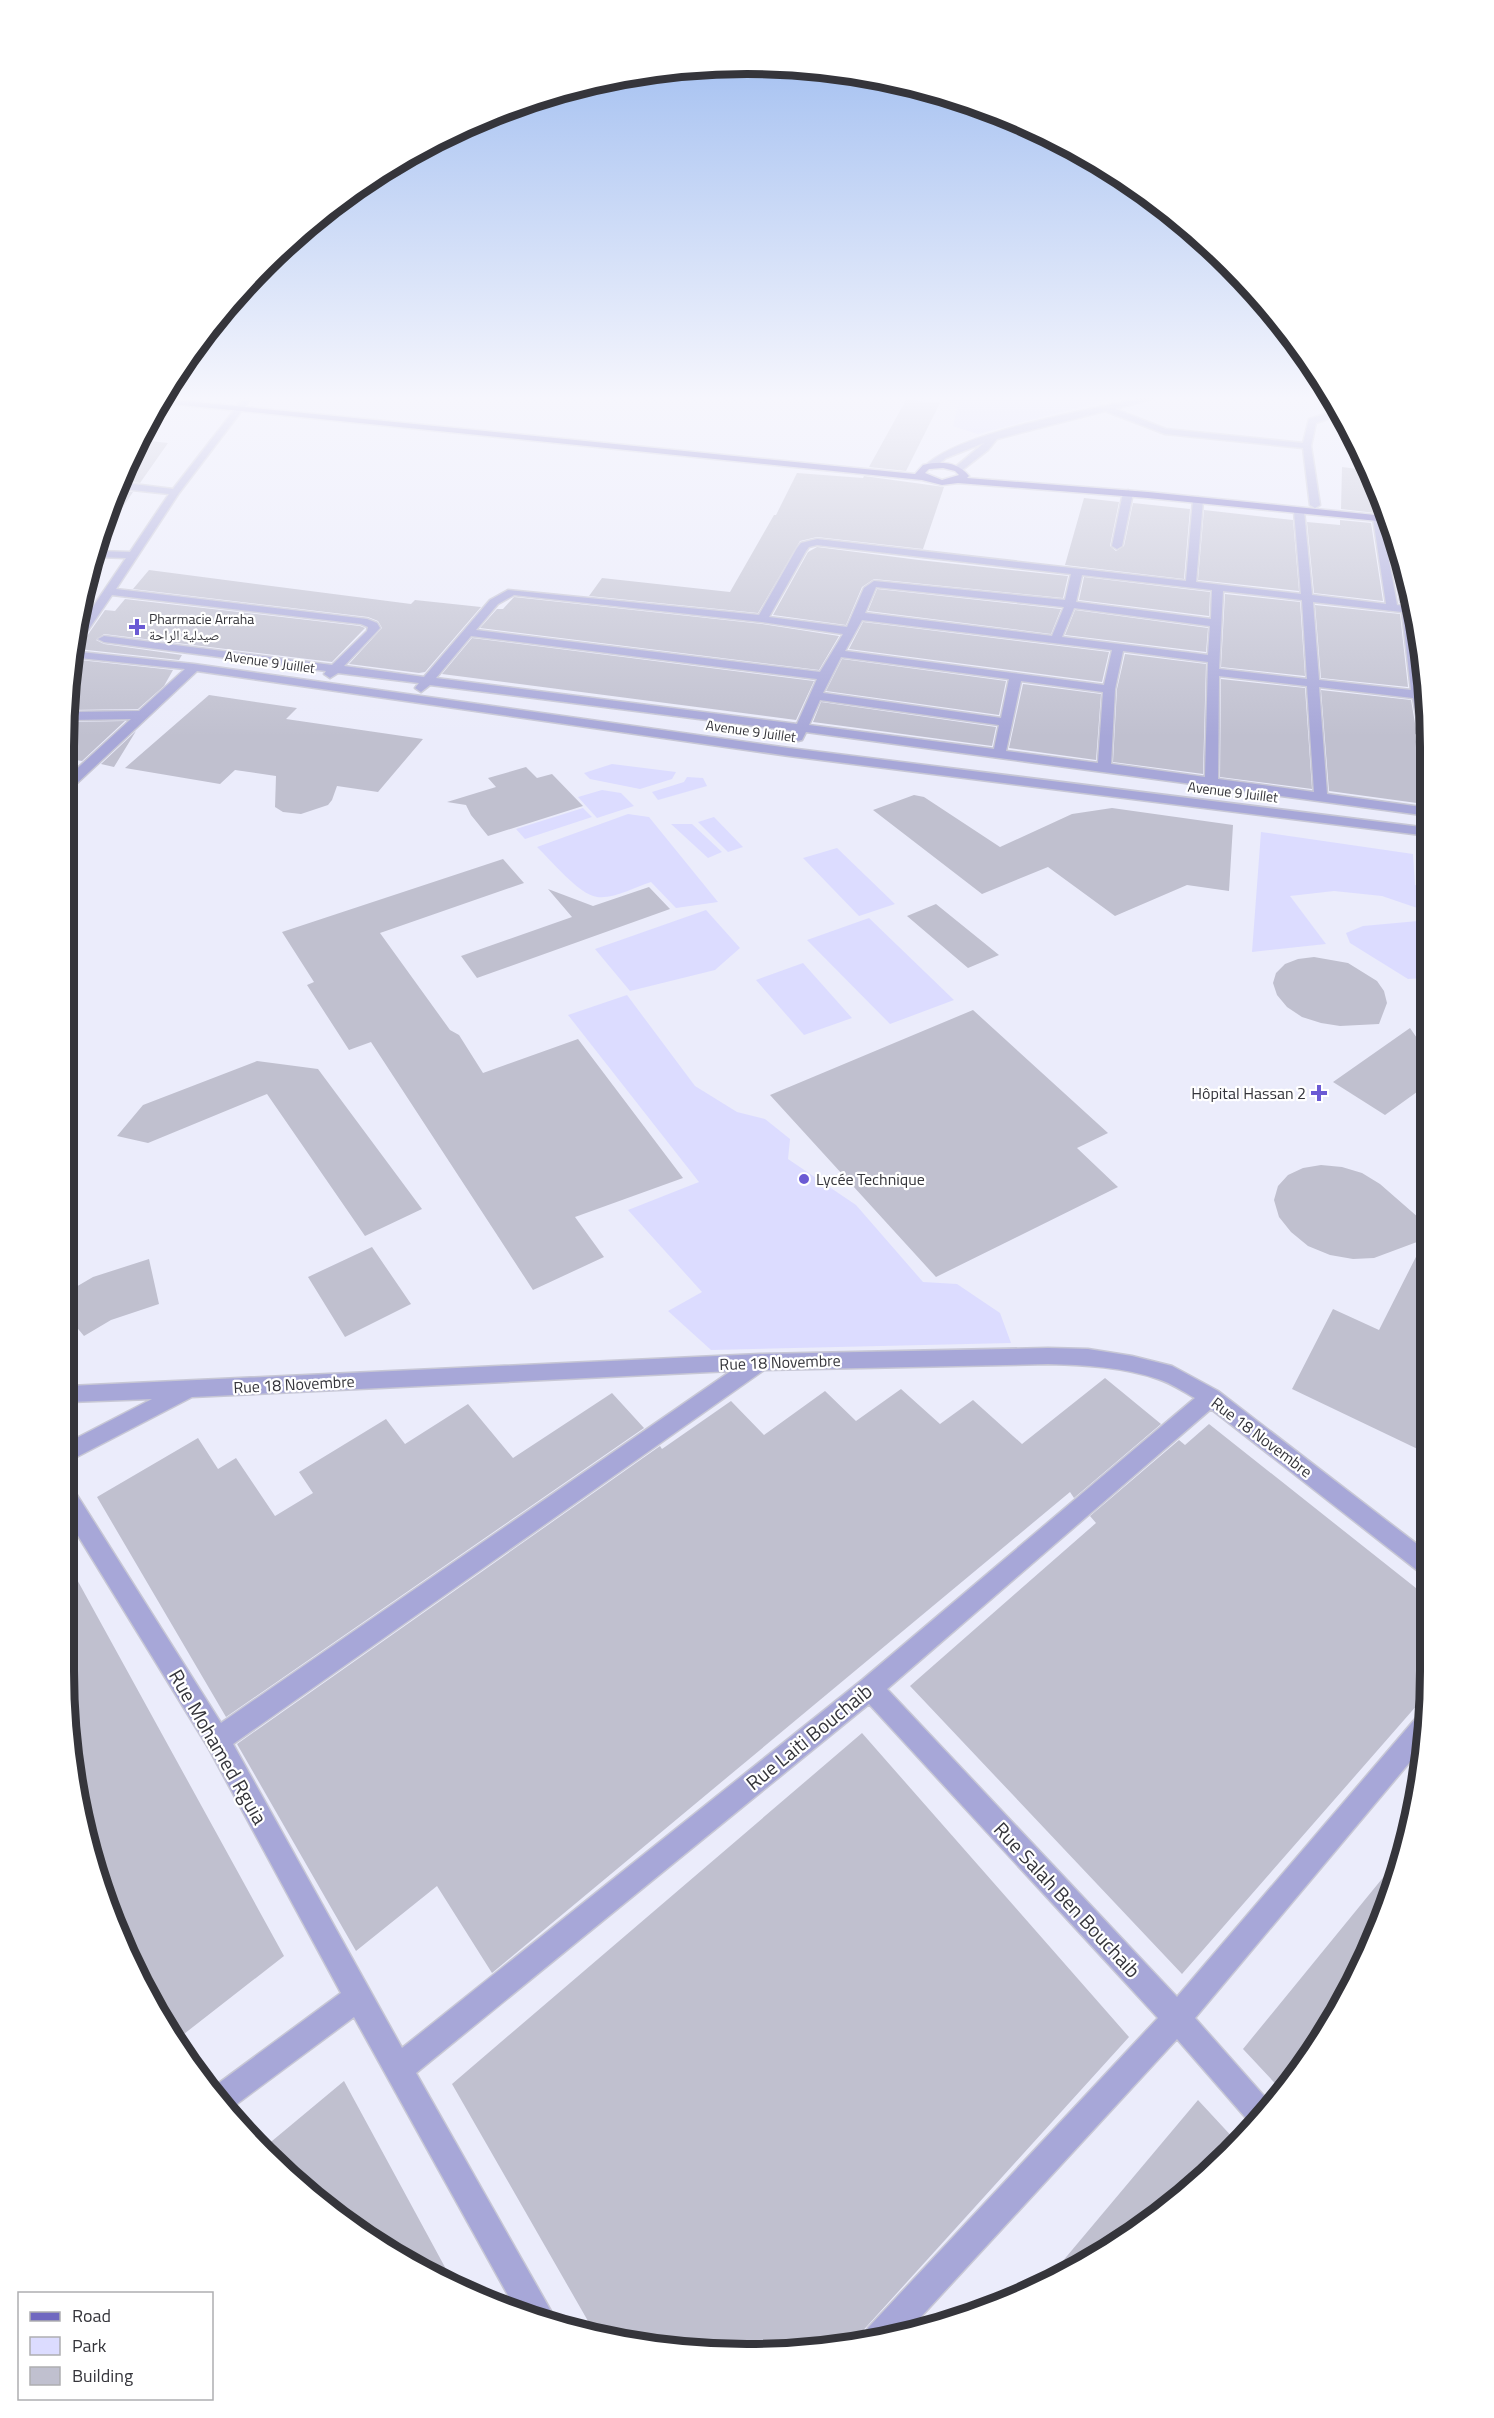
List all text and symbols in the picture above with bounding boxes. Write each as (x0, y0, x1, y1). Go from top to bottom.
place label: Pharmacie Arraha صيدلية الراحة (149, 608, 254, 645)
marker: Pharmacie Arraha صيدلية الراحة (130, 620, 144, 634)
street label: Avenue 9 Juillet (224, 645, 317, 678)
street label: Avenue 9 Juillet (705, 714, 798, 747)
street label: Avenue 9 Juillet (1187, 776, 1279, 807)
place label: Hôpital Hassan 2 (1191, 1081, 1306, 1105)
marker: Hôpital Hassan 2 (1310, 1084, 1328, 1102)
place label: Lycée Technique (816, 1167, 925, 1191)
marker: Lycée Technique (797, 1172, 811, 1186)
street label: Rue 18 Novembre (719, 1348, 841, 1376)
street label: Rue 18 Novembre (233, 1369, 355, 1399)
street label: Rue 18 Novembre (1206, 1391, 1318, 1483)
street label: Rue Mohamed Rguia (161, 1663, 276, 1830)
street label: Rue Laiti Bouchaib (739, 1676, 879, 1797)
street label: Rue Salah Ben Bouchaib (987, 1815, 1148, 1985)
legend (18, 2292, 213, 2400)
text: Road (72, 2302, 111, 2329)
text: Park (72, 2332, 107, 2359)
text: Building (72, 2362, 133, 2389)

